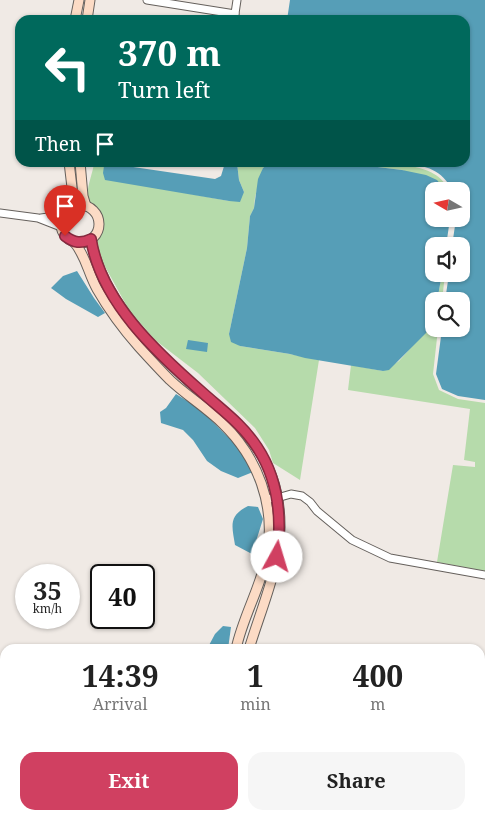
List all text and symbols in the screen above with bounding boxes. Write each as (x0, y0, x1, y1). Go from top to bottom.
text: 370 m (118, 29, 221, 76)
icon: left (35, 35, 100, 100)
text: Turn left (118, 74, 210, 104)
icon: arrive (91, 130, 119, 158)
text: Then (35, 131, 81, 157)
north arrow (425, 182, 470, 228)
map controls (425, 182, 470, 337)
pin (44, 185, 86, 236)
icon: arrive (51, 192, 79, 220)
button: sound (425, 237, 470, 282)
button: search (425, 292, 470, 337)
position arrow (250, 530, 302, 582)
speed limit sign: 40 (90, 564, 155, 629)
text: 35 (33, 573, 62, 607)
text: km/h (33, 600, 62, 617)
text: 14:39 (82, 655, 159, 696)
text: 1 (247, 655, 264, 696)
text: 400 (352, 655, 403, 696)
text: Arrival (93, 693, 147, 715)
text: min (240, 693, 271, 715)
text: m (370, 693, 385, 715)
button: Exit (20, 752, 238, 810)
button: Share (248, 752, 465, 810)

